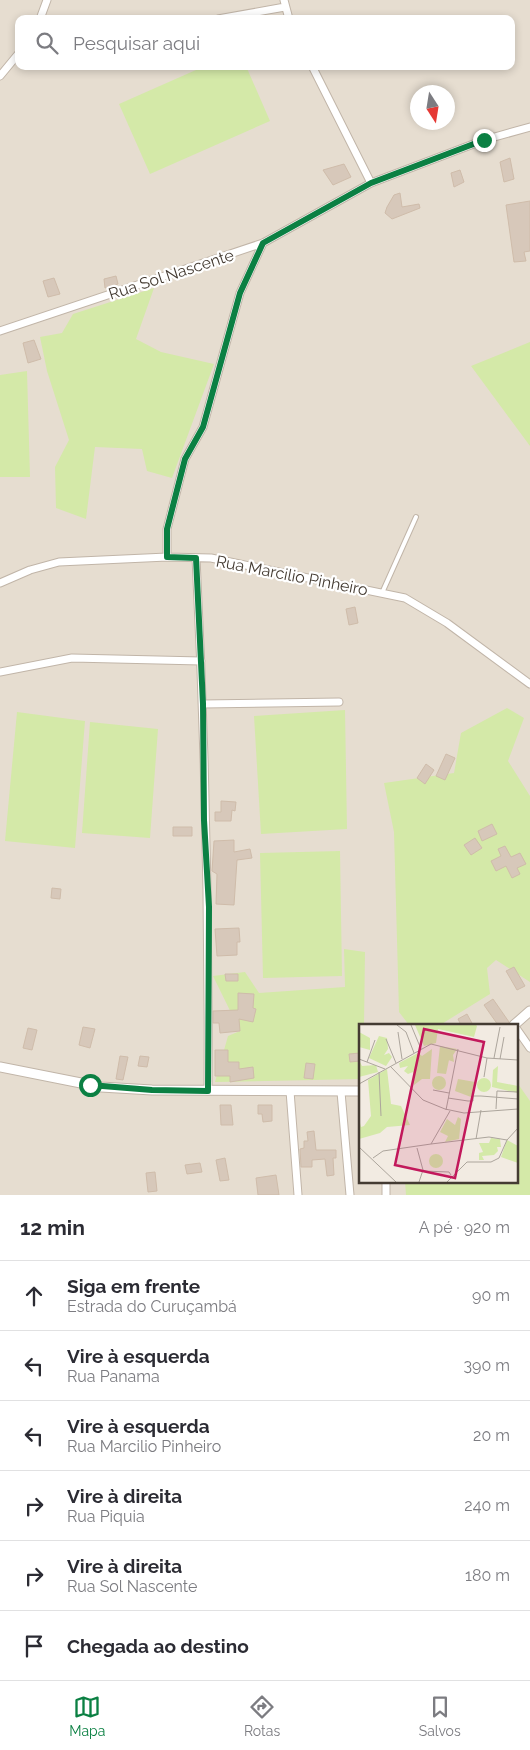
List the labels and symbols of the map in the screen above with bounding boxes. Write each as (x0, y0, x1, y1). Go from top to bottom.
north arrow (410, 85, 455, 130)
route end (473, 129, 496, 152)
street label: Rua Sol Nascente (106, 245, 236, 304)
street label: Rua Marcilio Pinheiro (214, 551, 369, 600)
inset map (359, 1024, 518, 1182)
route start (79, 1074, 102, 1097)

